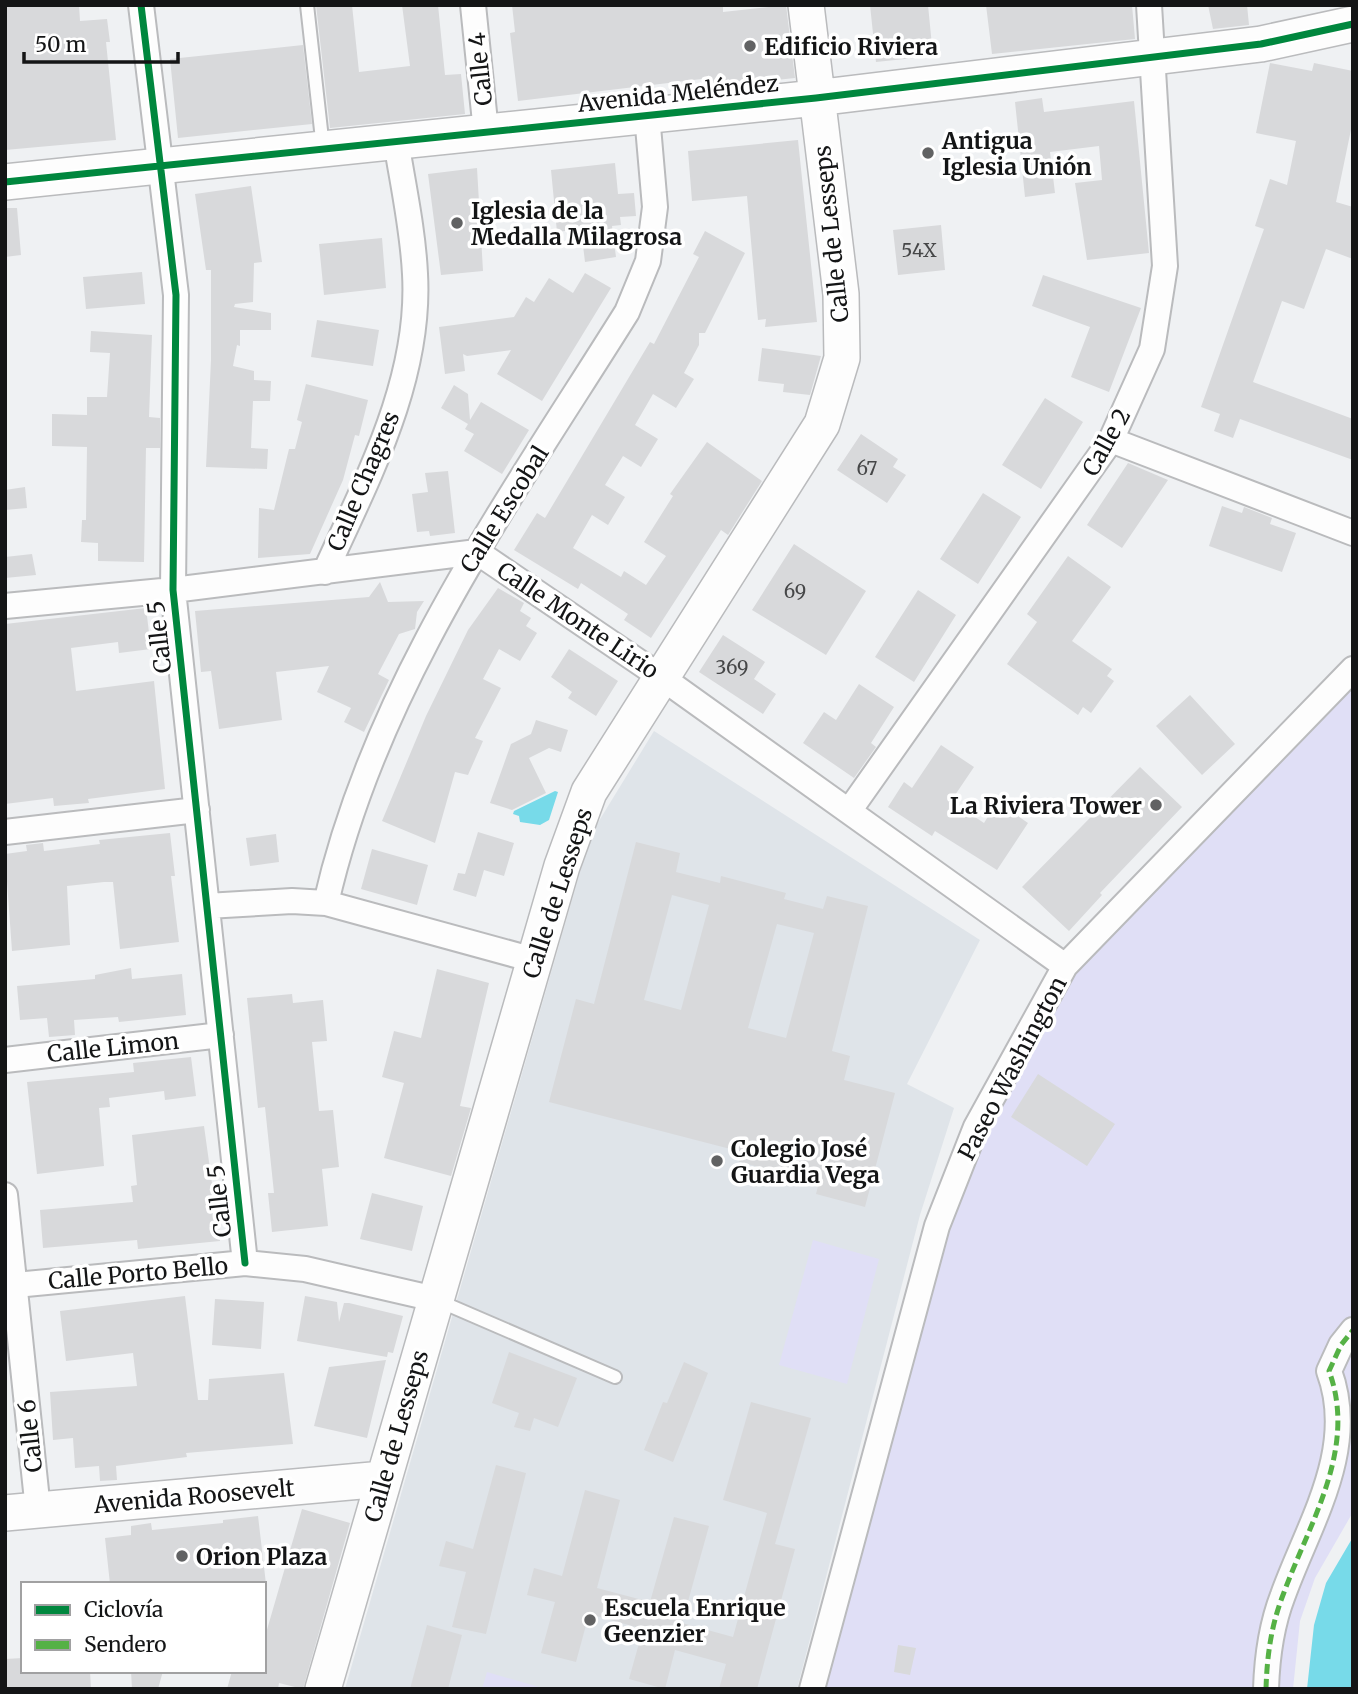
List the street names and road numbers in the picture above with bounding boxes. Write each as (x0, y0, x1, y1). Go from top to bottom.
street label: Calle 4 (462, 31, 498, 107)
street label: Avenida Meléndez (575, 68, 780, 118)
street label: Calle de Lesseps (807, 144, 855, 324)
street label: Calle 2 (1076, 403, 1136, 481)
street label: Calle Chagres (320, 407, 406, 555)
street label: Calle Escobal (454, 440, 554, 578)
street label: Calle Monte Lirio (492, 555, 664, 685)
street label: Calle 5 (141, 599, 177, 675)
street label: Calle de Lesseps (516, 804, 598, 982)
street label: Paseo Washington (951, 971, 1073, 1165)
street label: Calle Limon (46, 1026, 180, 1068)
street label: Calle 5 (201, 1163, 237, 1239)
street label: Calle Porto Bello (47, 1251, 229, 1295)
street label: Calle de Lesseps (358, 1347, 434, 1525)
street label: Calle 6 (12, 1398, 48, 1474)
street label: Avenida Roosevelt (91, 1473, 296, 1519)

